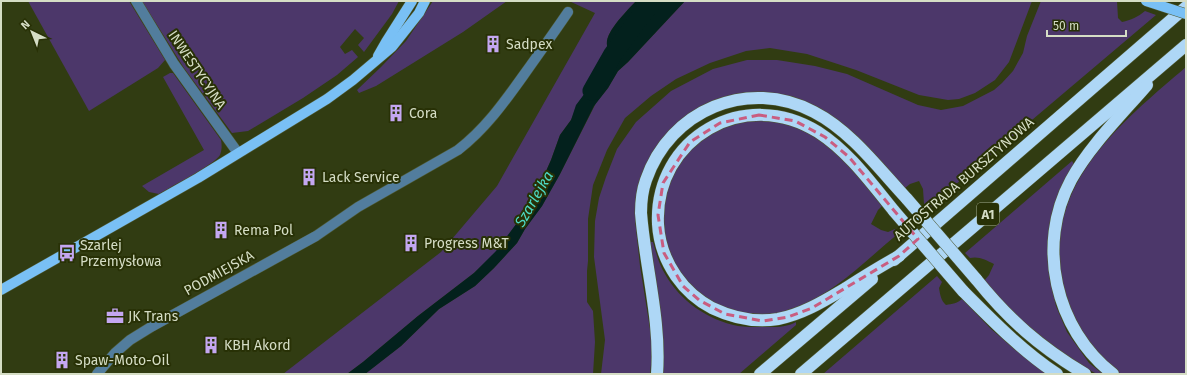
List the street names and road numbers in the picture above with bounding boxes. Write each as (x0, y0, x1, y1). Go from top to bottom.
street label: INWESTYCYJNA (164, 27, 230, 113)
street label: AUTOSTRADA BURSZTYNOWA (891, 114, 1037, 244)
road number: A1 (977, 203, 999, 225)
street label: PODMIEJSKA (181, 247, 257, 299)

